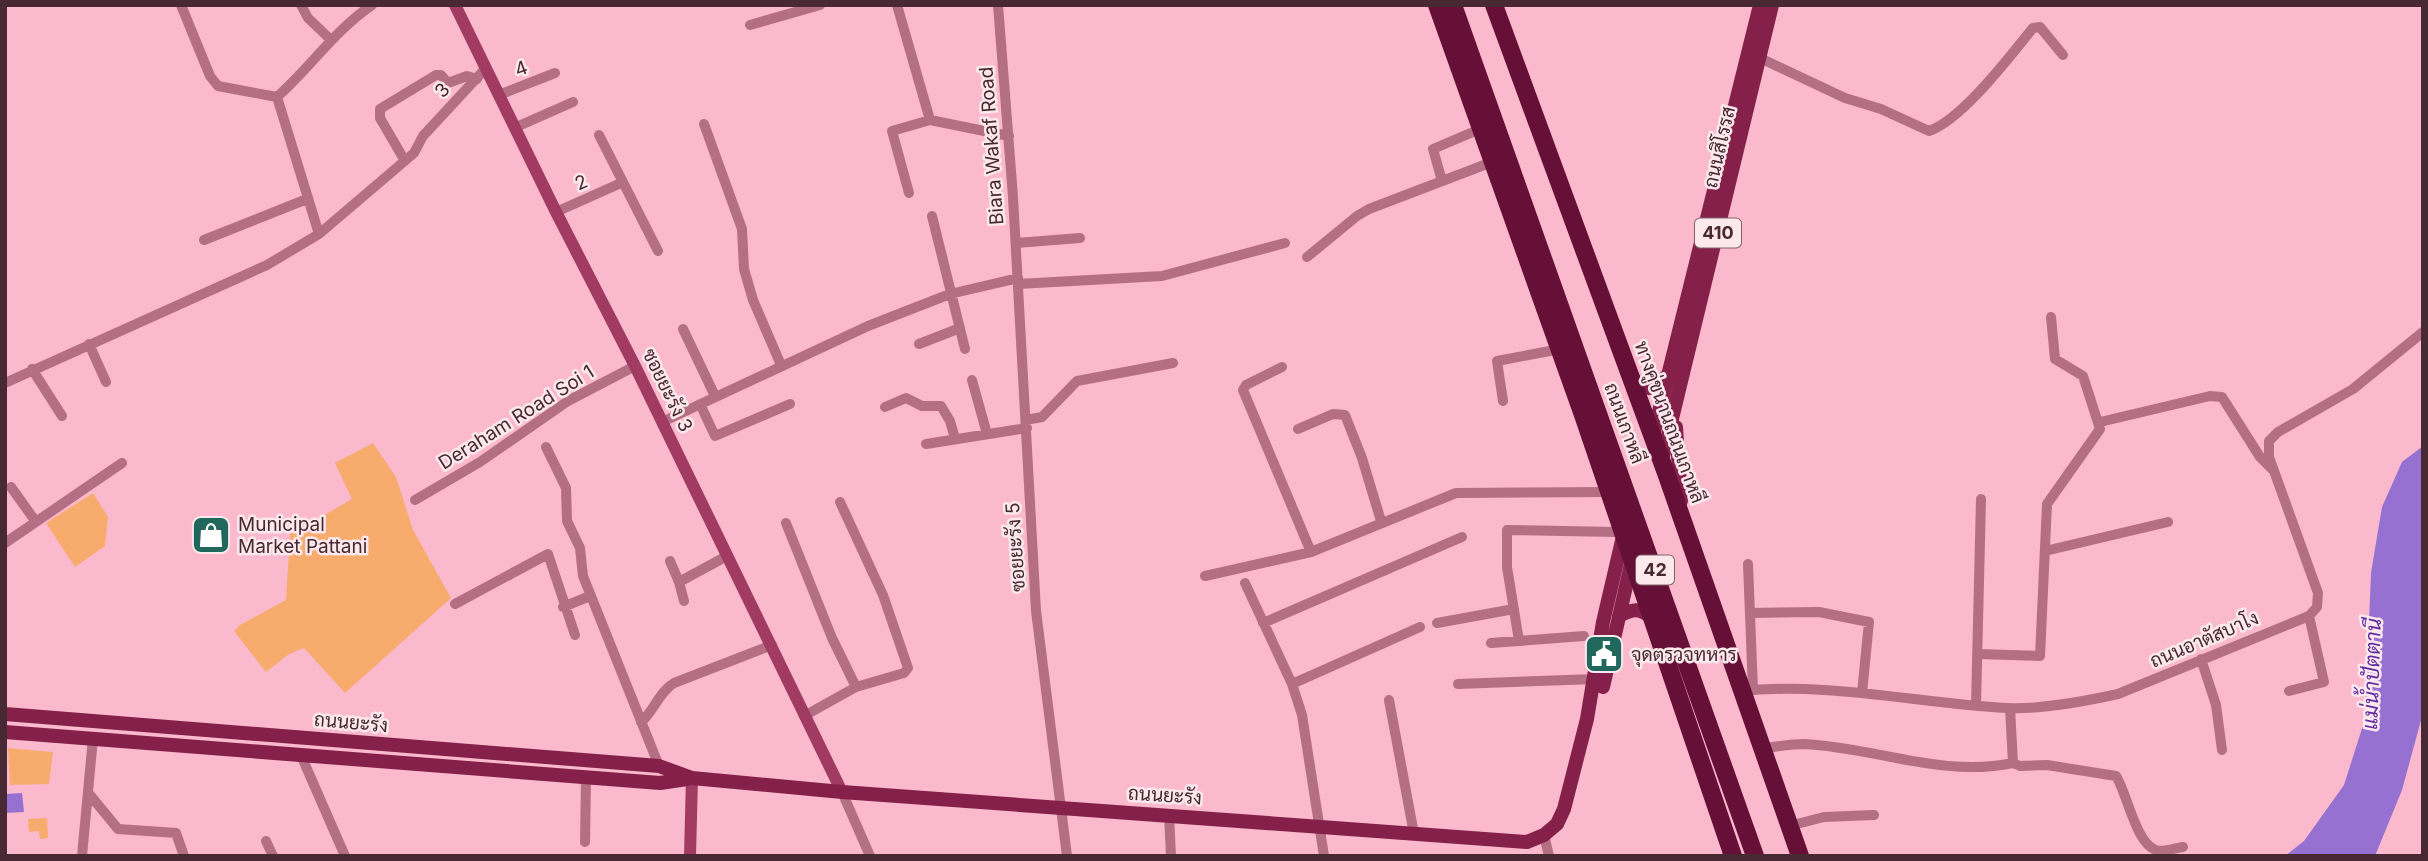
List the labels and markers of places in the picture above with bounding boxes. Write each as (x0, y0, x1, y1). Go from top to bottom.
place label: Municipal Market Pattani (238, 513, 367, 558)
shop icon: Municipal Market Pattani (190, 514, 232, 556)
public building icon: จุดตรวจทหาร (1583, 633, 1625, 675)
place label: จุดตรวจทหาร (1631, 643, 1737, 667)

